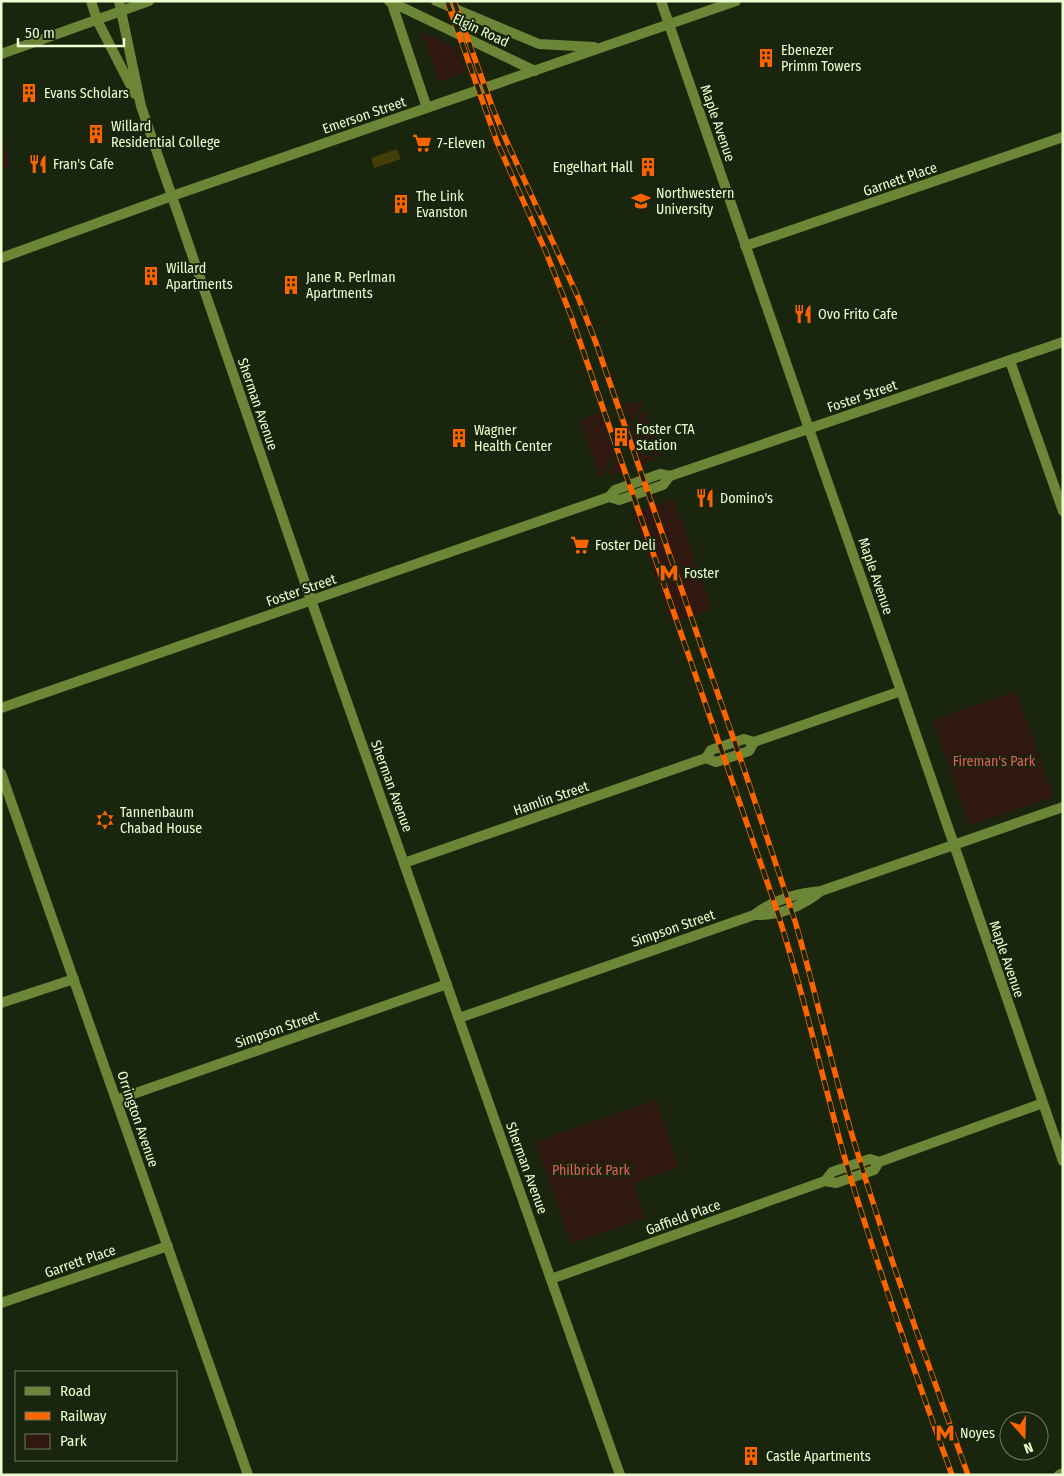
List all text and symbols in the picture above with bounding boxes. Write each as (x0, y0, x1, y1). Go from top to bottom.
street label: Elgin Road (450, 10, 512, 51)
scale bar (18, 15, 124, 47)
text: 50 m (25, 24, 55, 42)
place label: Ebenezer Primm Towers (781, 42, 861, 75)
building icon: Ebenezer Primm Towers (755, 47, 777, 69)
building icon: Evans Scholars (18, 82, 40, 104)
street label: Maple Avenue (696, 82, 739, 164)
place label: Evans Scholars (44, 85, 129, 102)
street label: Emerson Street (320, 93, 409, 138)
place label: Willard Residential College (111, 118, 220, 151)
building icon: Willard Residential College (85, 123, 107, 145)
supermarket icon: 7-Eleven (411, 132, 433, 154)
place label: 7-Eleven (437, 135, 485, 152)
restaurant icon: Fran's Cafe (27, 153, 49, 175)
place label: Fran's Cafe (53, 156, 114, 173)
building icon: Engelhart Hall (637, 156, 659, 178)
place label: Engelhart Hall (553, 159, 633, 176)
street label: Garnett Place (861, 159, 939, 200)
place label: Northwestern University (656, 185, 734, 218)
place label: The Link Evanston (416, 188, 468, 221)
school or university icon: Northwestern University (630, 190, 652, 212)
building icon: The Link Evanston (390, 193, 412, 215)
place label: Willard Apartments (166, 260, 233, 293)
building icon: Willard Apartments (140, 265, 162, 287)
place label: Jane R. Perlman Apartments (306, 269, 396, 302)
building icon: Jane R. Perlman Apartments (280, 274, 302, 296)
restaurant icon: Ovo Frito Cafe (792, 303, 814, 325)
place label: Ovo Frito Cafe (818, 306, 898, 323)
street label: Sherman Avenue (234, 356, 281, 453)
street label: Foster Street (825, 376, 900, 416)
place label: Foster CTA Station (636, 421, 695, 454)
place label: Wagner Health Center (474, 422, 552, 455)
building icon: Foster CTA Station (610, 426, 632, 448)
building icon: Wagner Health Center (448, 427, 470, 449)
restaurant icon: Domino's (694, 487, 716, 509)
place label: Domino's (720, 490, 773, 507)
supermarket icon: Foster Deli (569, 534, 591, 556)
street label: Maple Avenue (854, 535, 897, 617)
place label: Foster Deli (595, 537, 656, 554)
metro station icon: Foster (658, 562, 680, 584)
place label: Foster (684, 565, 719, 582)
street label: Foster Street (264, 570, 339, 610)
street label: Sherman Avenue (367, 738, 416, 834)
park label: Fireman's Park (953, 753, 1036, 770)
street label: Hamlin Street (511, 778, 591, 819)
place label: Tannenbaum Chabad House (120, 804, 202, 837)
synagogue icon: Tannenbaum Chabad House (94, 809, 116, 831)
street label: Simpson Street (629, 906, 718, 951)
street label: Maple Avenue (985, 918, 1028, 1000)
street label: Simpson Street (233, 1007, 322, 1052)
street label: Orrington Avenue (113, 1069, 162, 1170)
street label: Sherman Avenue (502, 1120, 551, 1216)
park label: Philbrick Park (552, 1162, 631, 1179)
street label: Gaffield Place (644, 1196, 723, 1239)
street label: Garrett Place (42, 1241, 118, 1282)
legend (15, 1371, 178, 1461)
text: Road (60, 1382, 91, 1400)
text: Railway (60, 1407, 107, 1425)
north arrow (999, 1411, 1049, 1461)
metro station icon: Noyes (934, 1422, 956, 1444)
place label: Noyes (960, 1425, 995, 1442)
text: Park (60, 1432, 87, 1450)
text: N (1021, 1438, 1035, 1457)
building icon: Castle Apartments (740, 1445, 762, 1467)
place label: Castle Apartments (766, 1448, 871, 1465)

